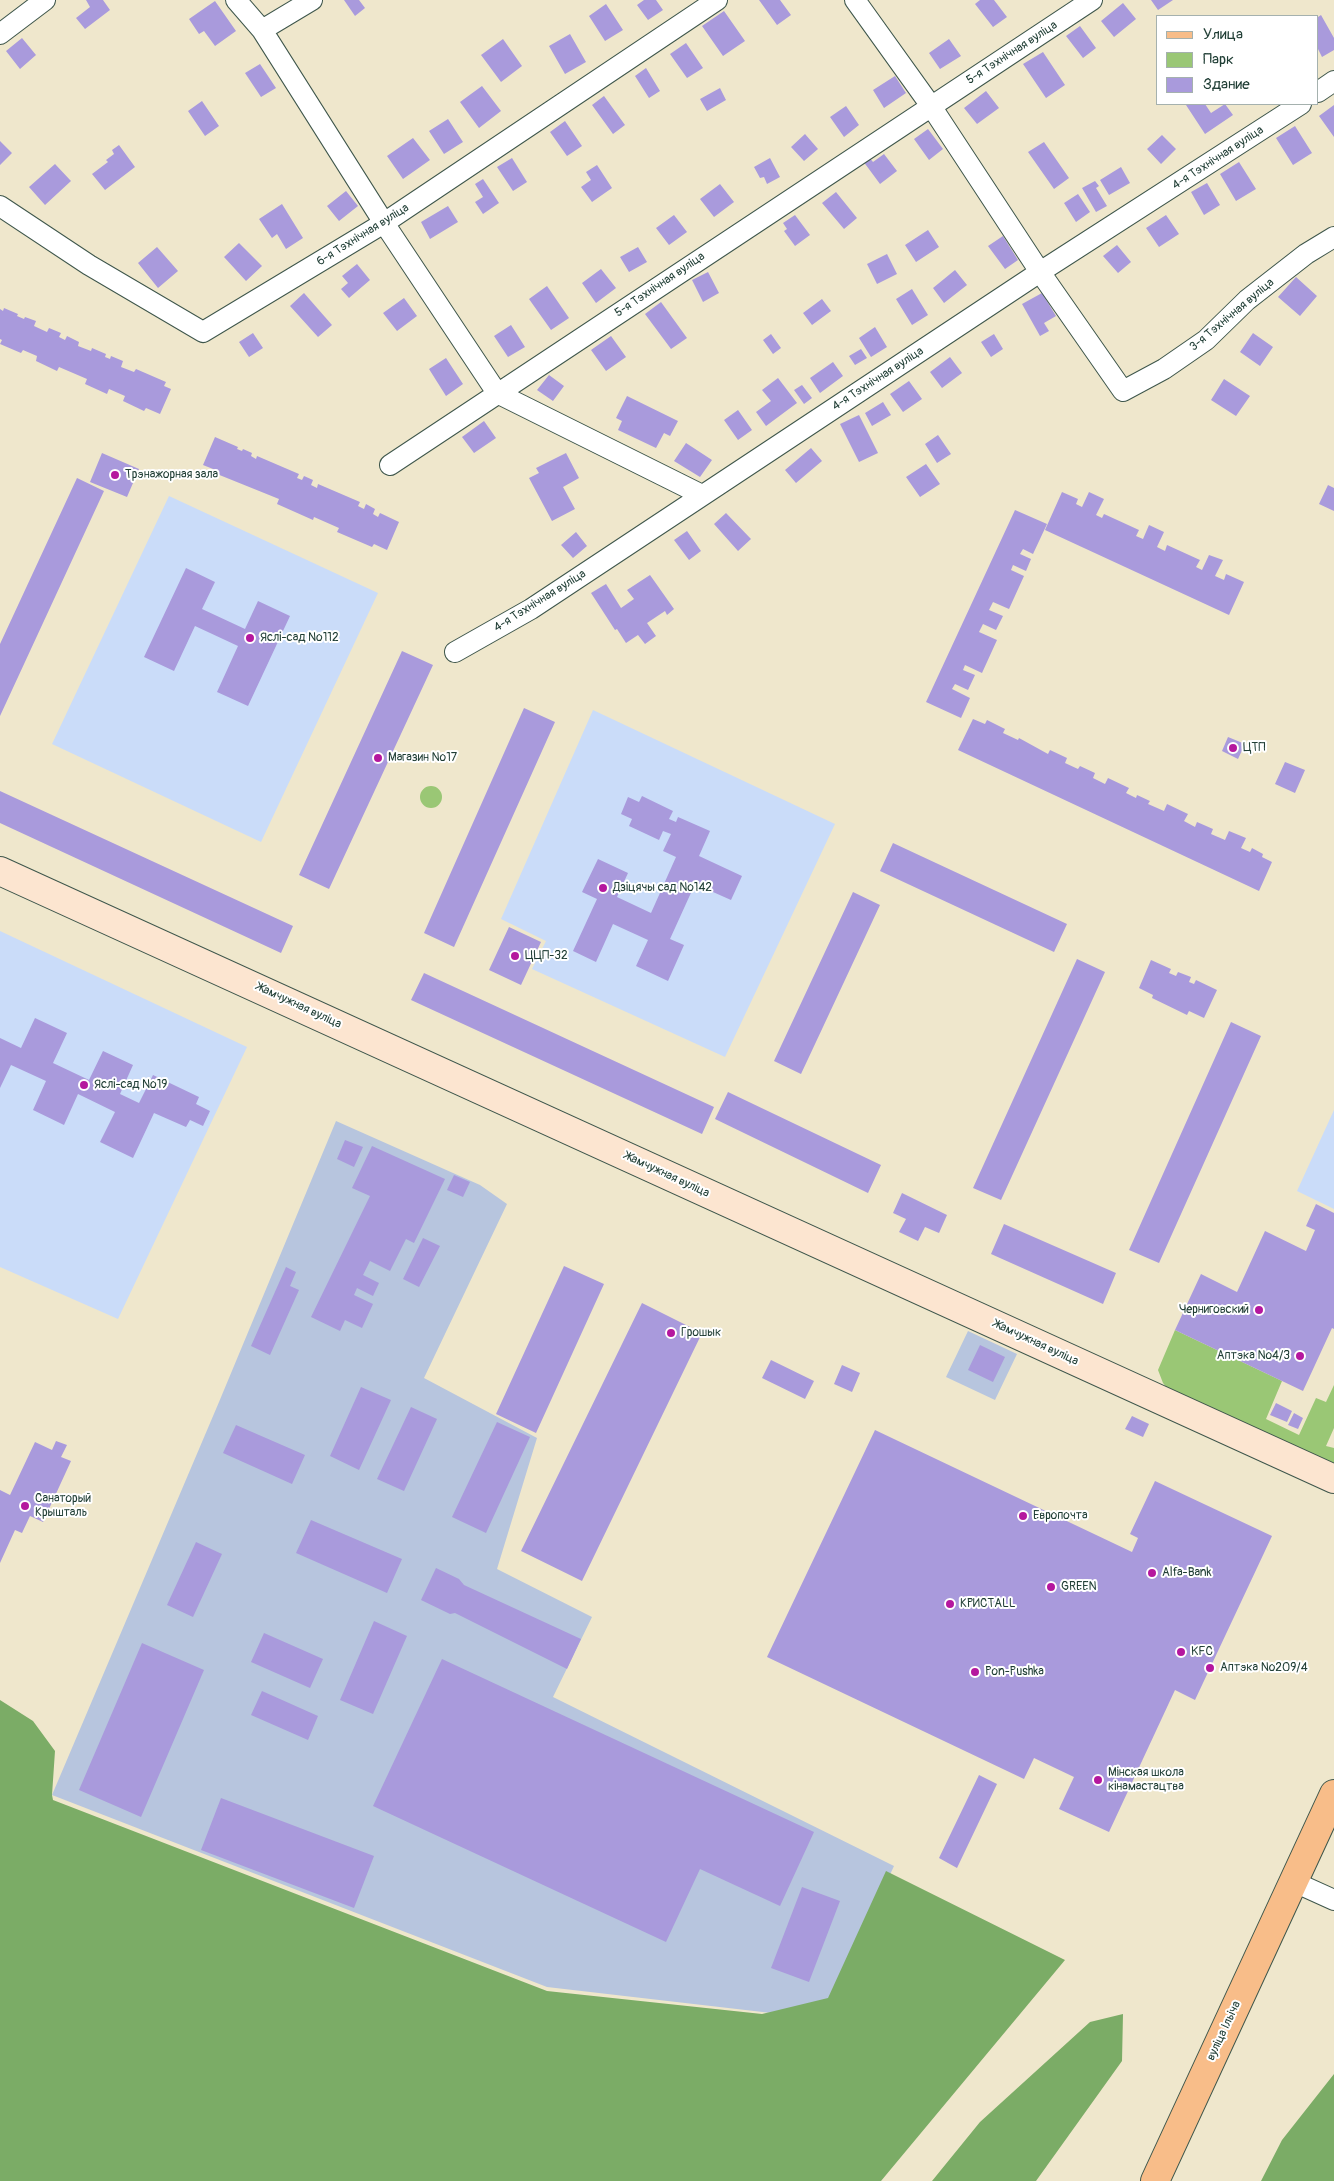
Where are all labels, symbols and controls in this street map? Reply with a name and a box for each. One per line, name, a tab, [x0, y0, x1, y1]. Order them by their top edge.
legend	[1156, 15, 1319, 105]
street label: 5-я Тэхнічная вуліца	[964, 18, 1060, 88]
text: Улица	[1203, 25, 1243, 44]
text: Парк	[1203, 50, 1234, 69]
text: Здание	[1203, 75, 1250, 94]
street label: 4-я Тэхнічная вуліца	[1170, 123, 1266, 193]
street label: 6-я Тэхнічная вуліца	[314, 201, 412, 269]
street label: 5-я Тэхнічная вуліца	[612, 250, 708, 320]
street label: 3-я Тэхнічная вуліца	[1187, 276, 1277, 354]
street label: 4-я Тэхнічная вуліца	[830, 344, 926, 414]
place label: Трэнажорная зала	[125, 468, 218, 482]
marker: Трэнажорная зала	[109, 469, 121, 481]
street label: 4-я Тэхнічная вуліца	[491, 567, 589, 635]
place label: Яслі-сад №112	[260, 631, 339, 645]
marker: Яслі-сад №112	[244, 632, 256, 644]
place label: ЦТП	[1243, 741, 1265, 755]
marker: ЦТП	[1227, 742, 1239, 754]
place label: Магазин №17	[388, 751, 457, 765]
marker: Магазин №17	[372, 752, 384, 764]
place label: Дзіцячы сад №142	[613, 881, 712, 895]
marker: Дзіцячы сад №142	[597, 882, 609, 894]
place label: ЦЦП-32	[525, 949, 568, 963]
marker: ЦЦП-32	[509, 950, 521, 962]
street label: Жамчужная вуліца	[254, 980, 344, 1032]
place label: Яслі-сад №19	[94, 1078, 168, 1092]
marker: Яслі-сад №19	[78, 1079, 90, 1091]
street label: Жамчужная вуліца	[622, 1149, 712, 1201]
place label: Черниговский	[1179, 1303, 1249, 1317]
marker: Черниговский	[1253, 1304, 1265, 1316]
street label: Жамчужная вуліца	[991, 1317, 1081, 1369]
place label: Грошык	[681, 1326, 721, 1340]
marker: Грошык	[665, 1327, 677, 1339]
place label: Аптэка №4/3	[1217, 1349, 1290, 1363]
marker: Аптэка №4/3	[1294, 1350, 1306, 1362]
place label: Санаторый Крышталь	[35, 1492, 91, 1520]
marker: Санаторый Крышталь	[19, 1500, 31, 1512]
place label: Европочта	[1033, 1509, 1087, 1523]
marker: Европочта	[1017, 1510, 1029, 1522]
place label: Alfa-Bank	[1162, 1566, 1212, 1580]
marker: Alfa-Bank	[1146, 1567, 1158, 1579]
place label: GREEN	[1061, 1580, 1097, 1594]
marker: GREEN	[1045, 1581, 1057, 1593]
place label: КРИСТАLL	[960, 1597, 1015, 1611]
marker: КРИСТАLL	[944, 1598, 956, 1610]
place label: KFC	[1191, 1645, 1213, 1659]
marker: KFC	[1175, 1646, 1187, 1658]
place label: Аптэка №209/4	[1220, 1661, 1308, 1675]
marker: Аптэка №209/4	[1204, 1662, 1216, 1674]
place label: Pon-Pushka	[985, 1665, 1044, 1679]
marker: Pon-Pushka	[969, 1666, 981, 1678]
place label: Мінская школа кінамастацтва	[1108, 1766, 1184, 1794]
marker: Мінская школа кінамастацтва	[1092, 1774, 1104, 1786]
street label: вуліца Ільіча	[1204, 1999, 1244, 2063]

